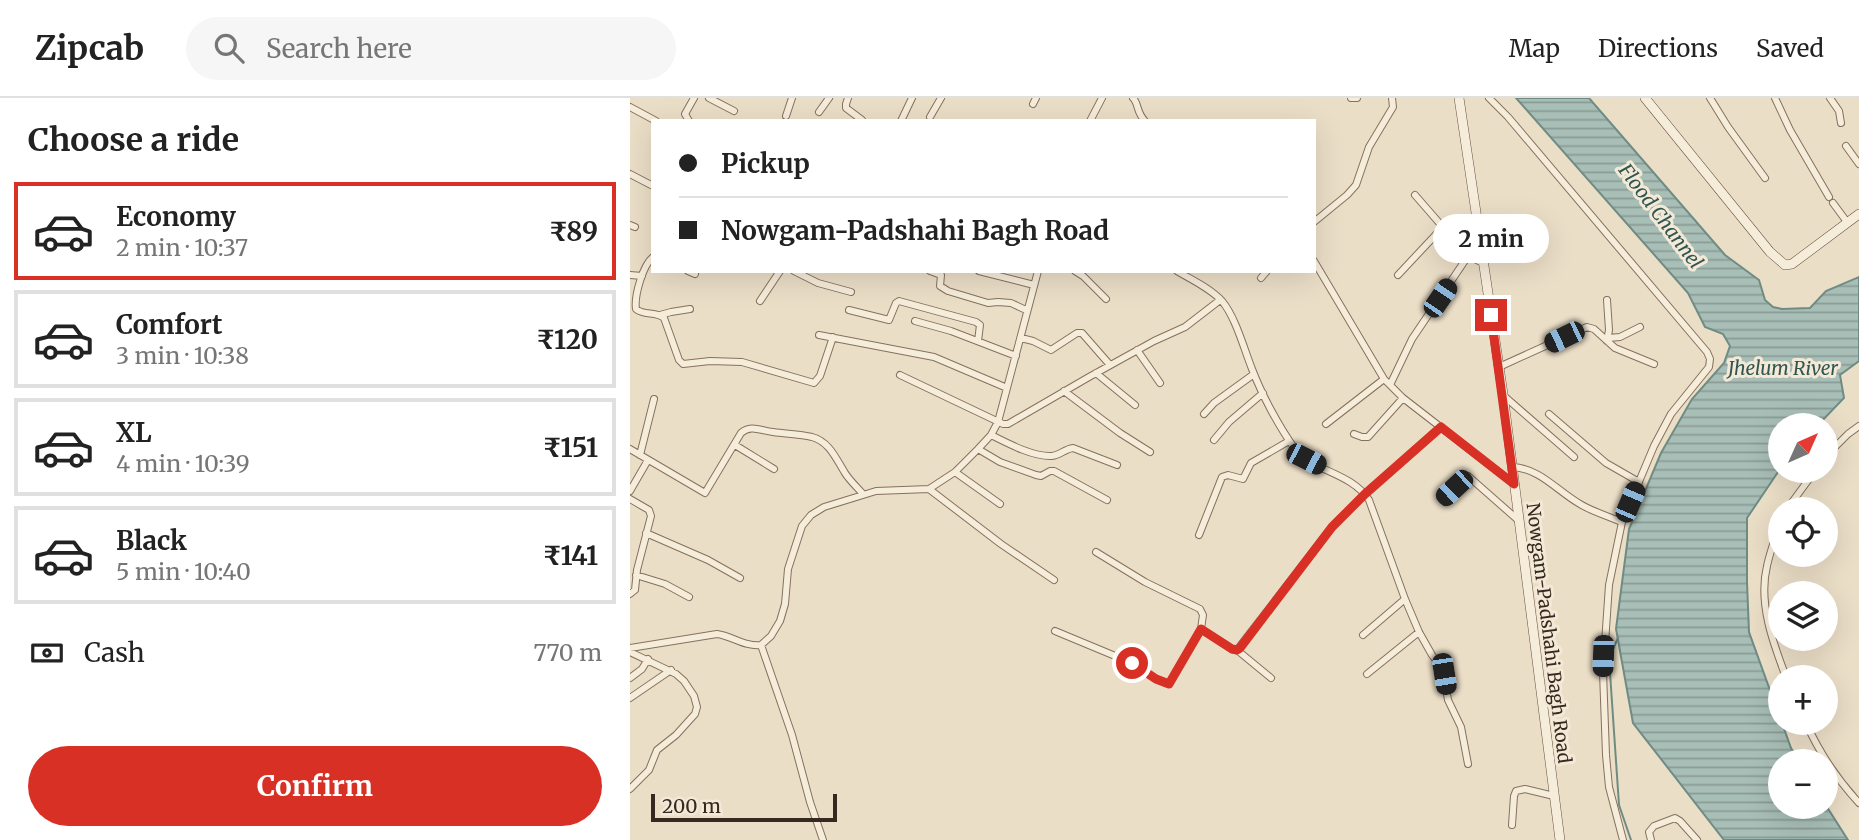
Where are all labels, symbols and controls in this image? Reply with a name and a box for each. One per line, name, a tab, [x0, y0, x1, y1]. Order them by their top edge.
search box	[186, 17, 676, 80]
text: Zipcab	[35, 28, 144, 69]
icon: search	[210, 29, 248, 67]
text: Search here	[266, 32, 412, 65]
text: Map	[1509, 33, 1560, 64]
text: Directions	[1598, 33, 1718, 64]
text: Saved	[1756, 33, 1824, 64]
text: Choose a ride	[28, 120, 239, 160]
text: Pickup	[721, 147, 810, 180]
water label: Flood Channel	[1613, 158, 1708, 273]
icon: car	[32, 200, 95, 263]
text: Economy	[116, 200, 236, 233]
text: Nowgam-Padshahi Bagh Road	[721, 214, 1109, 247]
callout: 2 min	[1433, 214, 1549, 262]
text: ₹89	[549, 215, 598, 248]
text: 2 min	[1458, 224, 1524, 253]
text: 2 min · 10:37	[116, 233, 248, 262]
car	[1420, 275, 1461, 321]
route end	[1475, 299, 1507, 331]
icon: car	[32, 308, 95, 371]
text: Comfort	[116, 308, 222, 341]
car	[1541, 318, 1588, 356]
text: ₹120	[536, 323, 598, 356]
text: 3 min · 10:38	[116, 341, 249, 370]
water label: Jhelum River	[1726, 356, 1838, 380]
north arrow	[1768, 413, 1838, 483]
map controls	[1768, 413, 1838, 819]
icon: car	[32, 416, 95, 479]
text: XL	[116, 416, 152, 449]
text: ₹151	[543, 431, 598, 464]
car	[1283, 440, 1330, 478]
text: 4 min · 10:39	[116, 449, 250, 478]
car	[1432, 466, 1477, 510]
car	[1613, 479, 1648, 525]
button: locate	[1768, 497, 1838, 567]
street label: Nowgam-Padshahi Bagh Road	[1522, 501, 1576, 765]
icon: car	[32, 524, 95, 587]
text: Black	[116, 524, 187, 557]
text: ₹141	[543, 539, 598, 572]
text: 5 min · 10:40	[116, 557, 251, 586]
button: layers	[1768, 581, 1838, 651]
icon: cash	[28, 634, 66, 672]
car	[1592, 635, 1615, 677]
text: Cash	[84, 636, 145, 669]
text: 770 m	[533, 638, 602, 667]
route start	[1116, 647, 1148, 679]
car	[1431, 652, 1458, 696]
button: +	[1768, 665, 1838, 735]
button: Confirm	[28, 746, 602, 826]
button: −	[1768, 749, 1838, 819]
scale bar	[651, 791, 836, 823]
text: 200 m	[662, 794, 721, 818]

